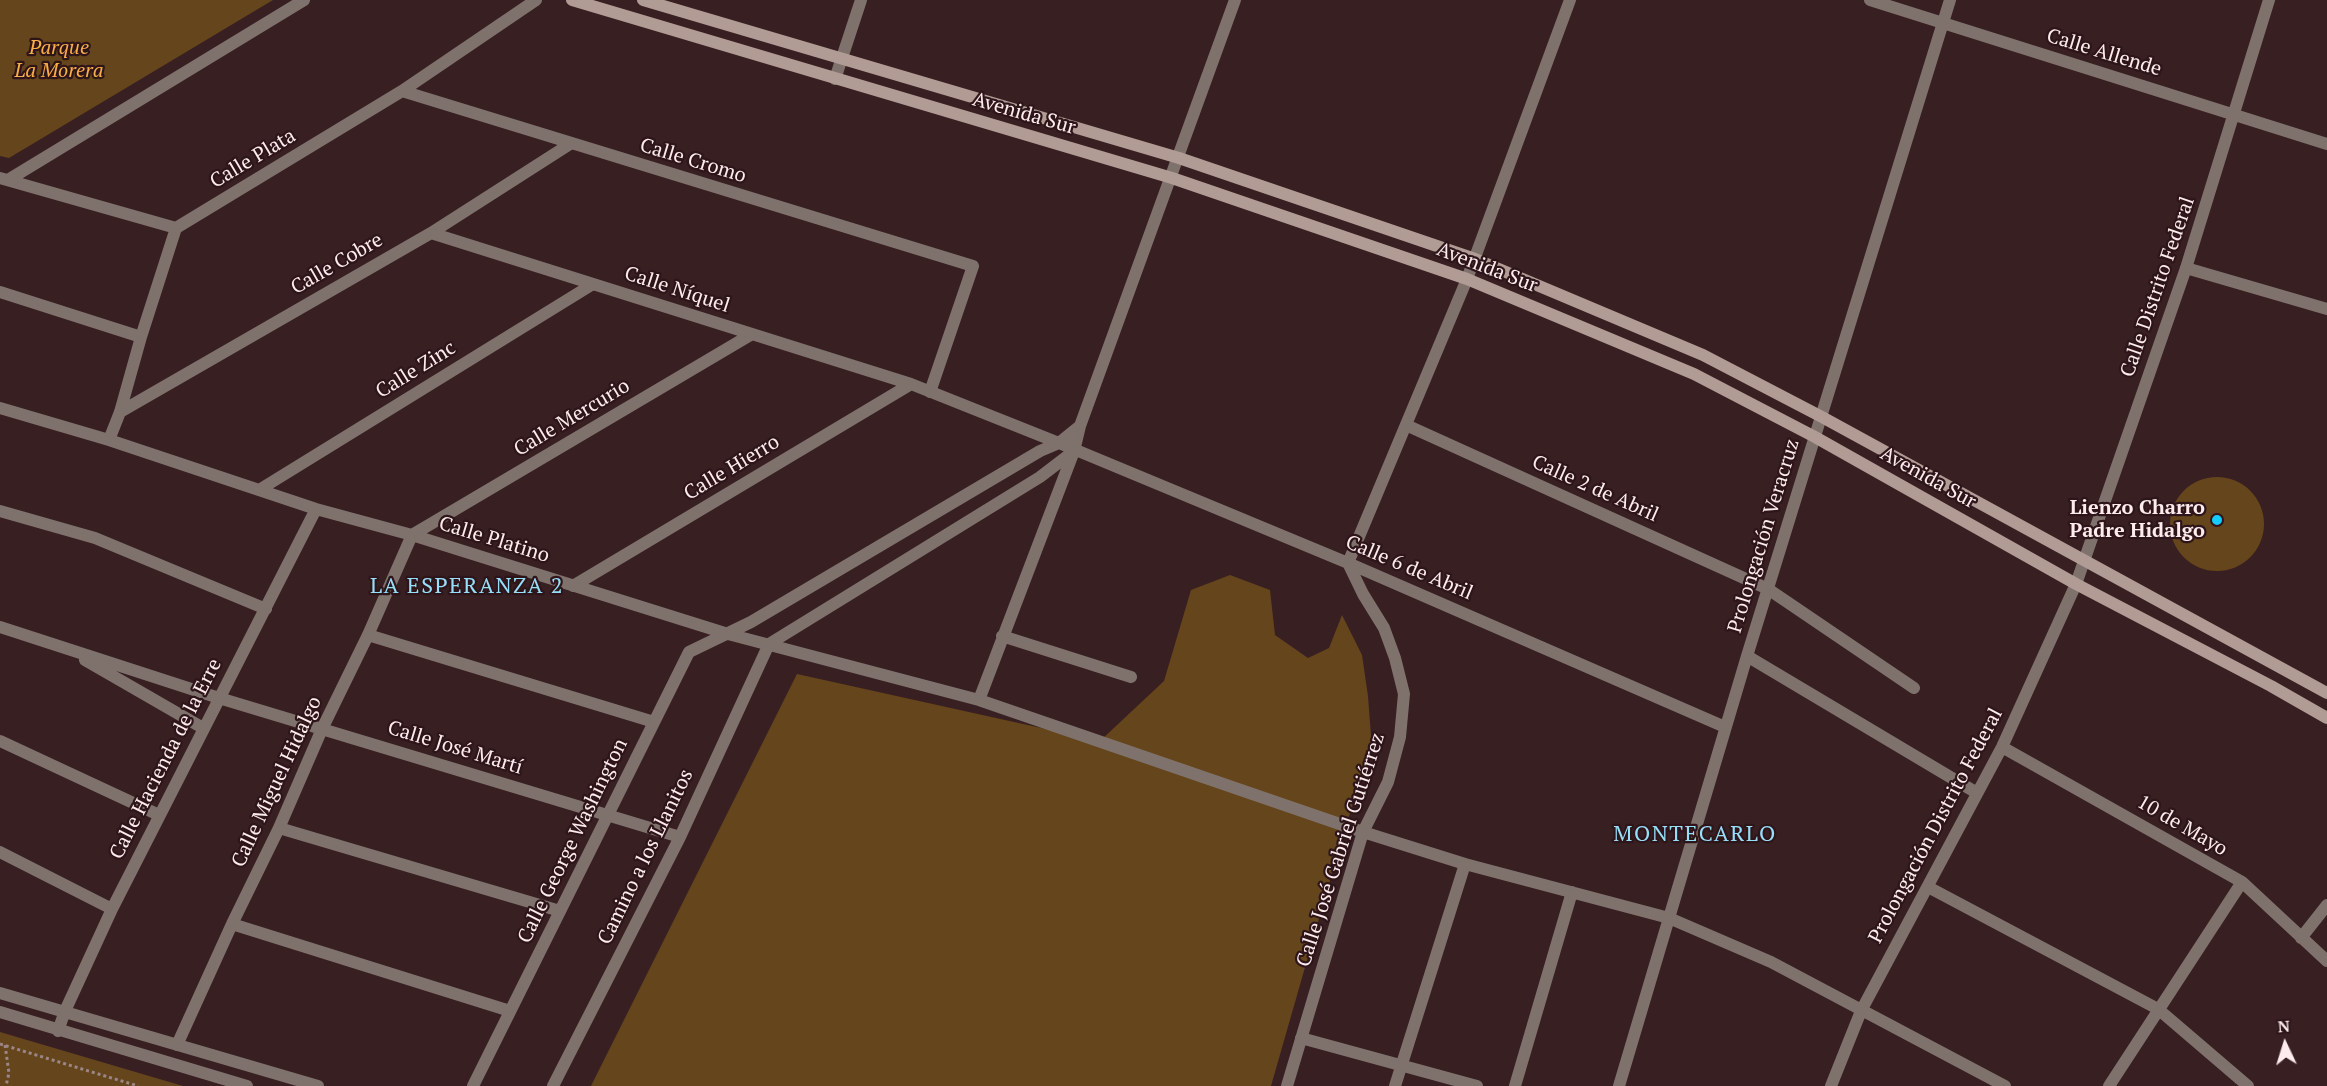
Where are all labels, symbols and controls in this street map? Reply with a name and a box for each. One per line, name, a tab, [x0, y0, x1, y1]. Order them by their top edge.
street label: Calle Allende	[2044, 24, 2164, 82]
park label: Parque La Morera	[15, 36, 103, 83]
street label: Avenida Sur	[970, 88, 1078, 140]
street label: Calle Plata	[206, 124, 300, 194]
street label: Calle Cromo	[637, 133, 749, 189]
street label: Calle Distrito Federal	[2116, 194, 2200, 380]
street label: Calle Cobre	[287, 228, 387, 300]
street label: Avenida Sur	[1433, 238, 1541, 298]
street label: Calle Níquel	[621, 262, 733, 318]
street label: Calle Zinc	[372, 336, 460, 404]
street label: Calle Mercurio	[510, 374, 634, 462]
street label: Calle Hierro	[680, 430, 784, 506]
street label: Prolongación Veracruz	[1723, 436, 1805, 636]
street label: Avenida Sur	[1876, 442, 1980, 514]
street label: Calle 2 de Abril	[1528, 450, 1662, 528]
place label: Lienzo Charro Padre Hidalgo	[2070, 496, 2205, 543]
street label: Calle Platino	[436, 512, 552, 568]
marker: Lienzo Charro Padre Hidalgo	[2210, 513, 2224, 527]
street label: Calle 6 de Abril	[1342, 530, 1476, 606]
district label: LA ESPERANZA 2	[370, 574, 564, 600]
street label: Calle Hacienda de la Erre	[105, 655, 227, 863]
street label: Calle Miguel Hidalgo	[227, 693, 327, 871]
street label: Prolongación Distrito Federal	[1864, 704, 2008, 948]
street label: Calle José Martí	[385, 716, 525, 780]
street label: Calle José Gabriel Gutiérrez	[1292, 730, 1390, 970]
street label: Calle George Washington	[513, 735, 633, 947]
street label: Camino a los Llanitos	[593, 766, 699, 948]
street label: 10 de Mayo	[2133, 790, 2231, 862]
district label: MONTECARLO	[1613, 822, 1777, 848]
north arrow	[2255, 1014, 2315, 1074]
text: N	[2277, 1015, 2291, 1037]

